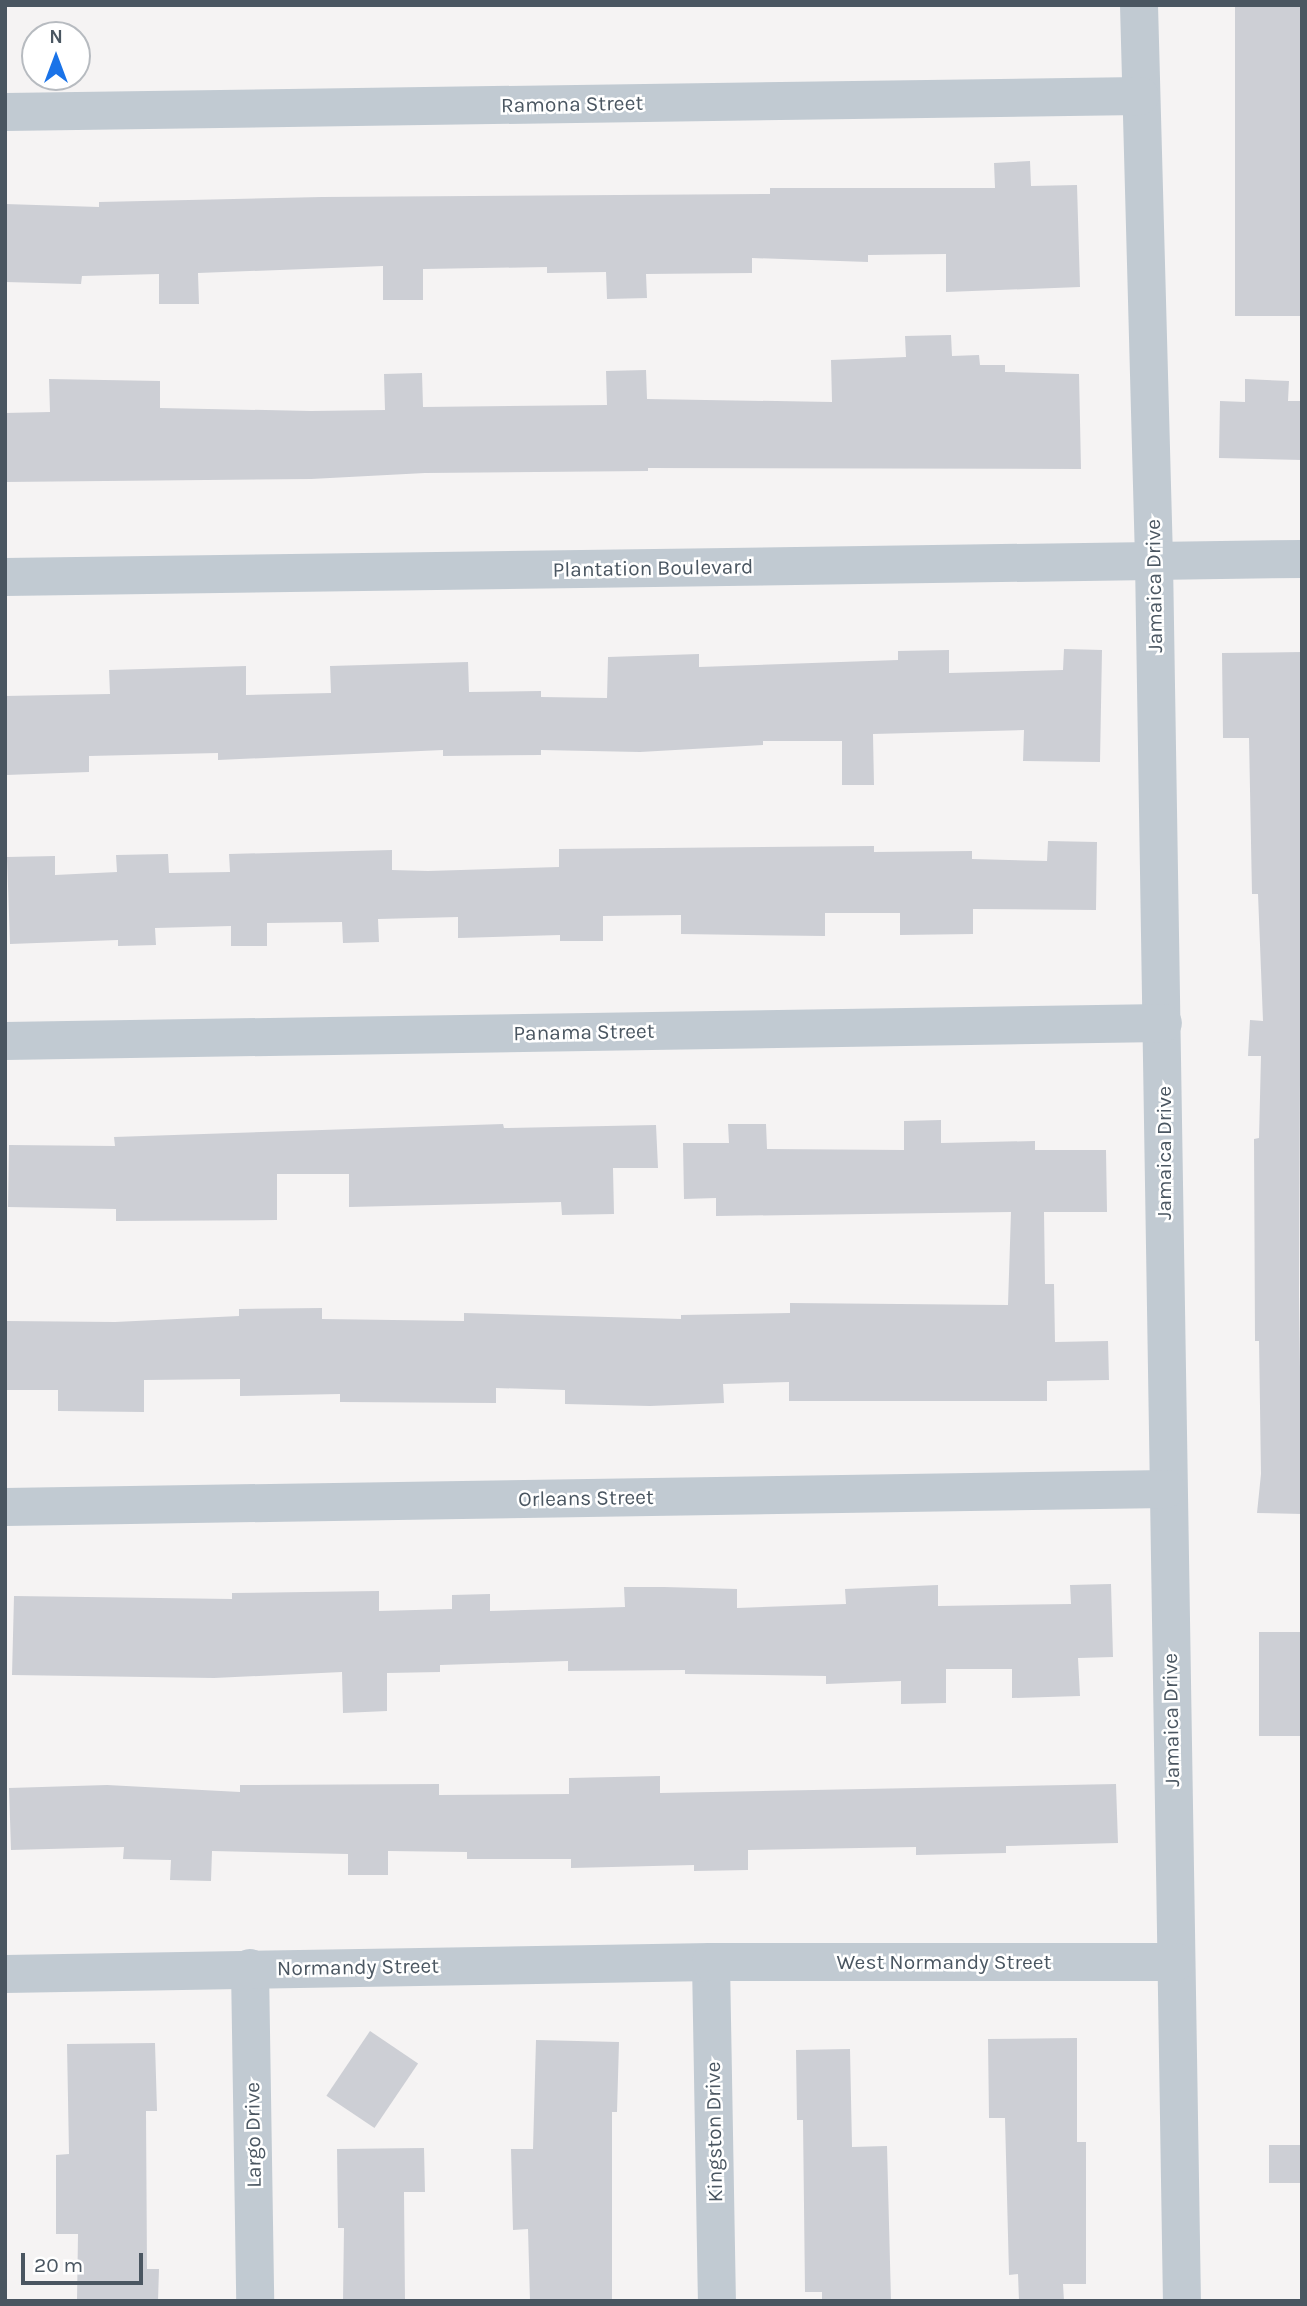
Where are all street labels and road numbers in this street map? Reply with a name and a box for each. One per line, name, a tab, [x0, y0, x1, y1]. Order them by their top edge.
street label: Ramona Street	[501, 90, 643, 118]
street label: Jamaica Drive	[1140, 519, 1168, 653]
street label: Plantation Boulevard	[553, 554, 753, 582]
street label: Panama Street	[513, 1018, 655, 1046]
street label: Jamaica Drive	[1151, 1086, 1177, 1220]
street label: Orleans Street	[518, 1484, 654, 1512]
street label: Jamaica Drive	[1157, 1653, 1185, 1787]
street label: West Normandy Street	[837, 1949, 1051, 1975]
street label: Normandy Street	[277, 1953, 439, 1981]
street label: Kingston Drive	[700, 2061, 728, 2203]
street label: Largo Drive	[239, 2082, 267, 2188]

